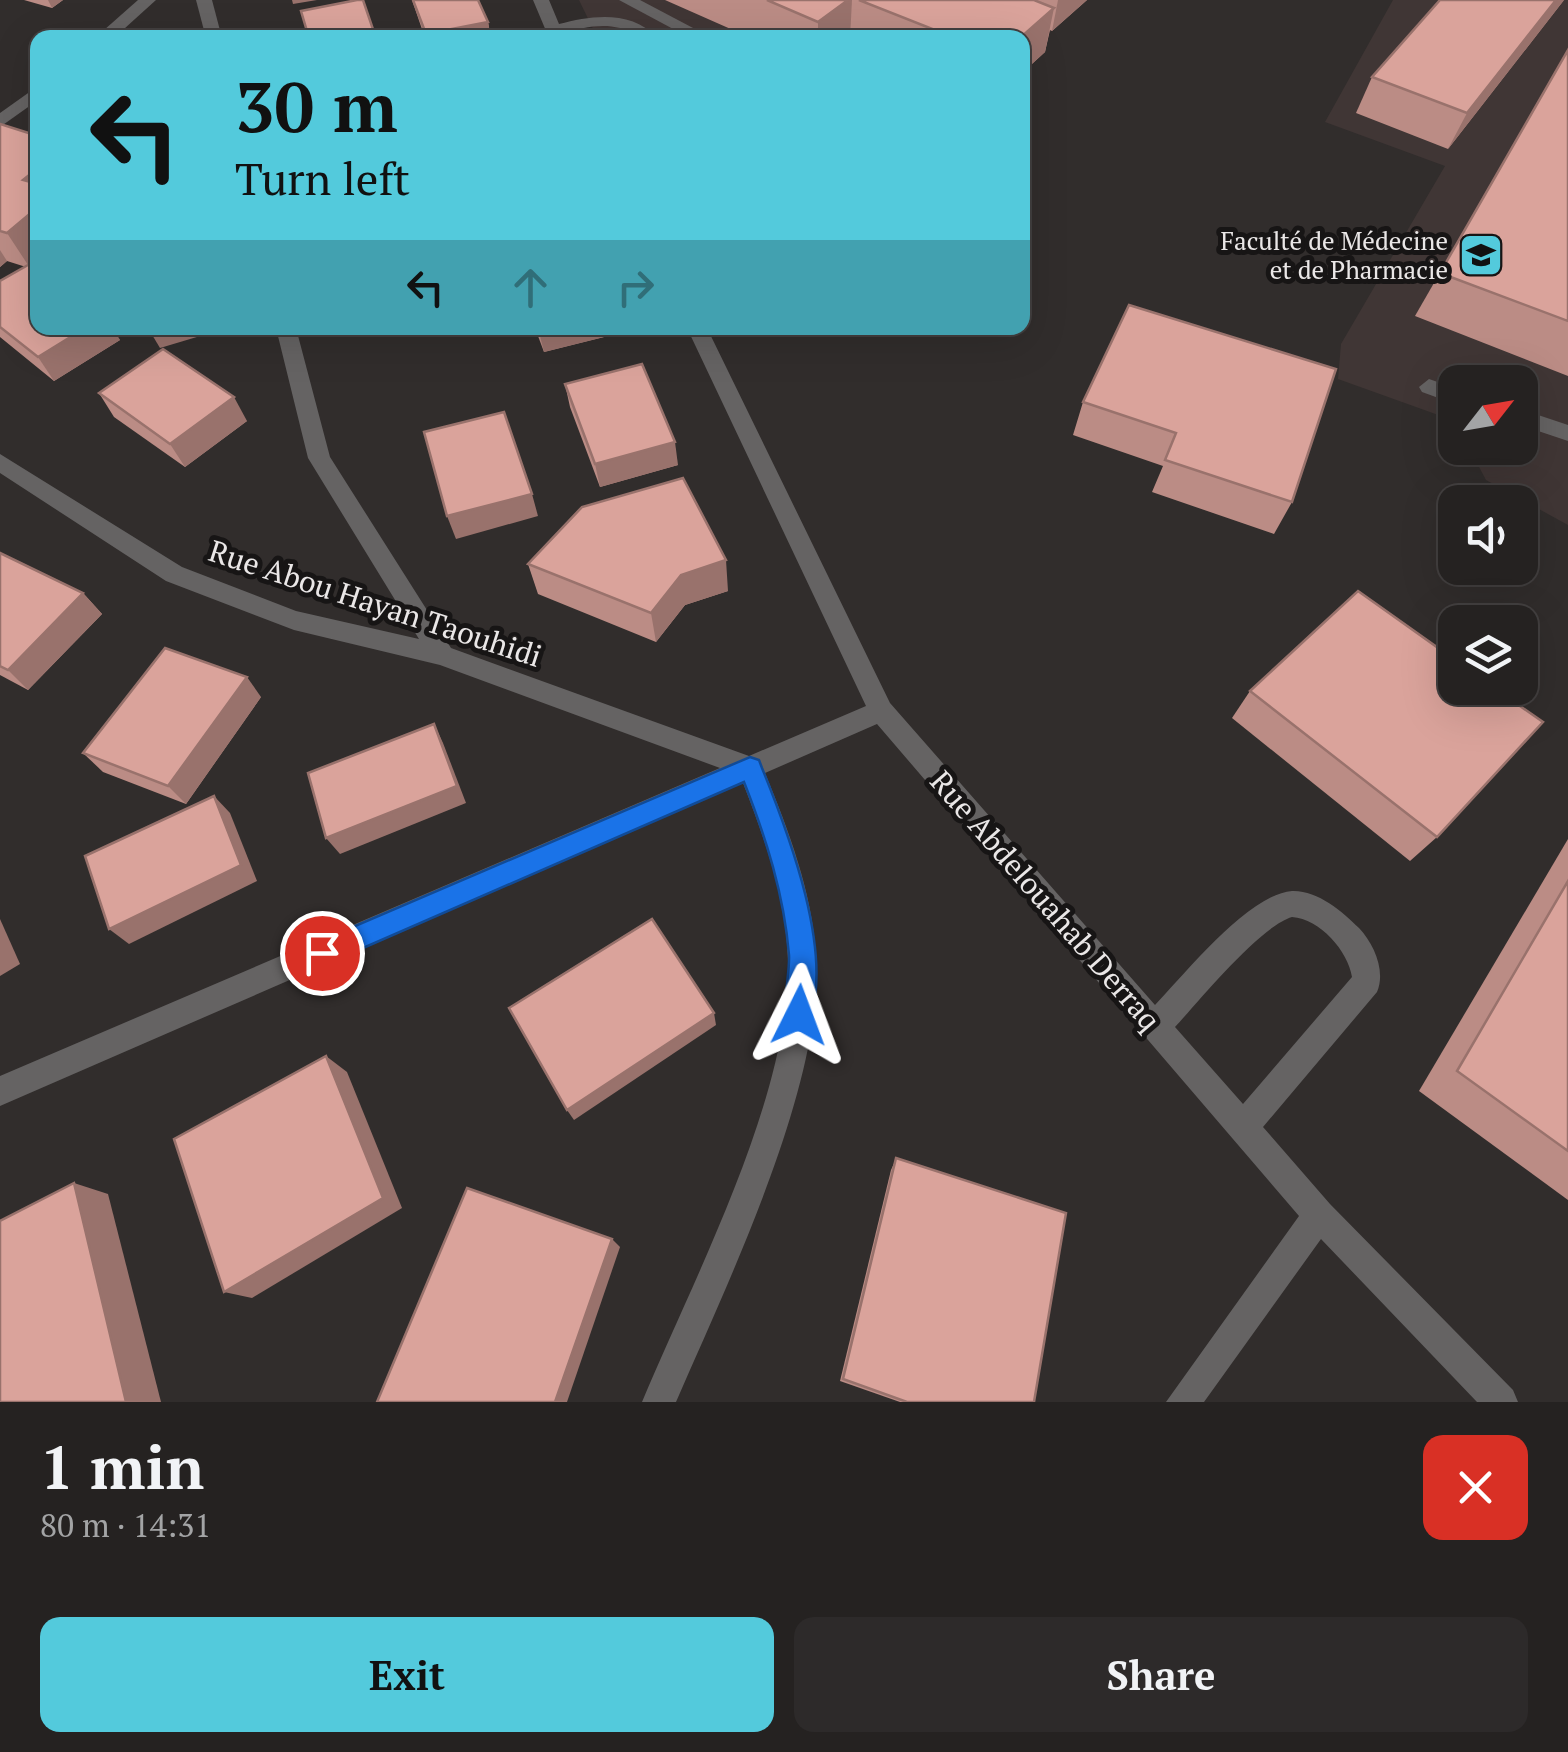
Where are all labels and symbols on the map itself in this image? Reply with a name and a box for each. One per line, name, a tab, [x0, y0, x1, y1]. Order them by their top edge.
place label: Faculté de Médecine et de Pharmacie	[1220, 224, 1448, 286]
school or university icon: Faculté de Médecine et de Pharmacie	[1458, 232, 1504, 278]
north arrow	[1438, 365, 1538, 465]
street label: Rue Abou Hayan Taouhidi	[204, 530, 547, 676]
street label: Rue Abdelouahab Derraq	[922, 762, 1170, 1039]
pin	[280, 911, 365, 996]
position arrow	[747, 963, 851, 1067]

